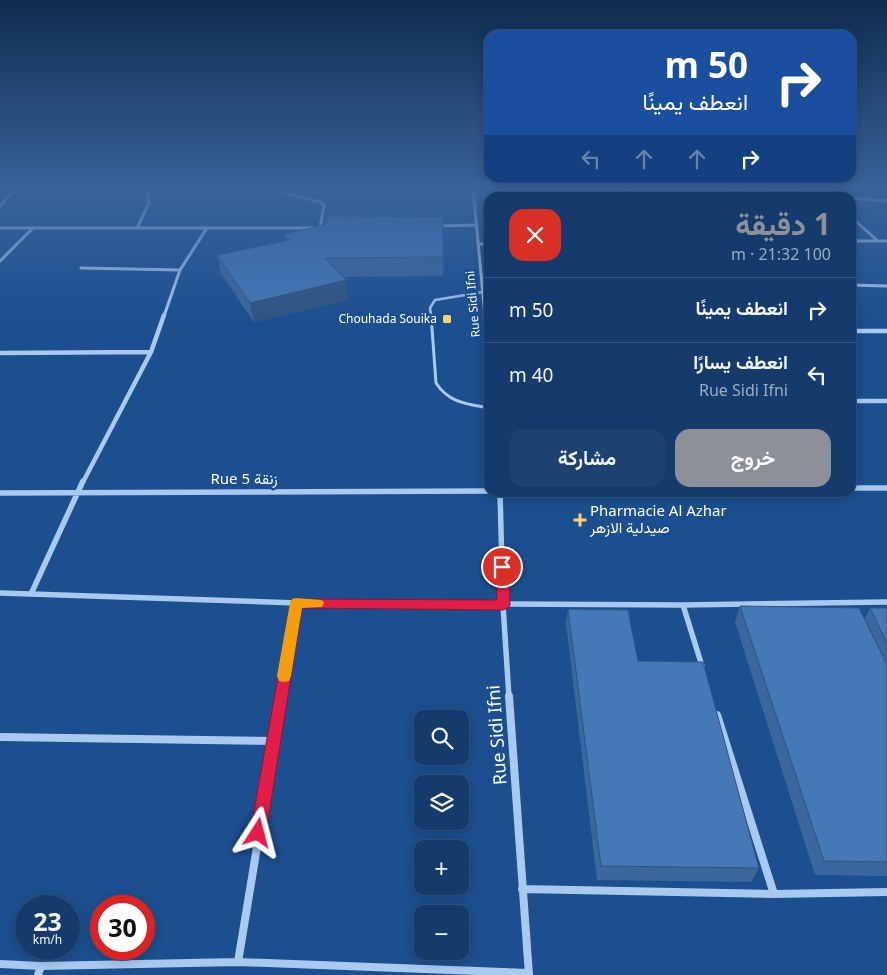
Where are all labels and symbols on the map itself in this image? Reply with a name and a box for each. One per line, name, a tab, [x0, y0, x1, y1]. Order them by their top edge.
street label: Rue Sidi Ifni	[461, 270, 484, 338]
place label: Chouhada Souika	[338, 310, 437, 327]
marker: Chouhada Souika	[441, 313, 453, 325]
street label: Rue 5 زنقة	[210, 468, 278, 488]
place label: Pharmacie Al Azhar صيدلية الازهر	[589, 500, 727, 537]
marker: Pharmacie Al Azhar صيدلية الازهر	[574, 514, 586, 526]
pin	[481, 546, 523, 588]
street label: Rue Sidi Ifni	[481, 684, 511, 786]
position arrow	[231, 806, 283, 858]
speed limit sign: 30	[90, 895, 155, 960]

